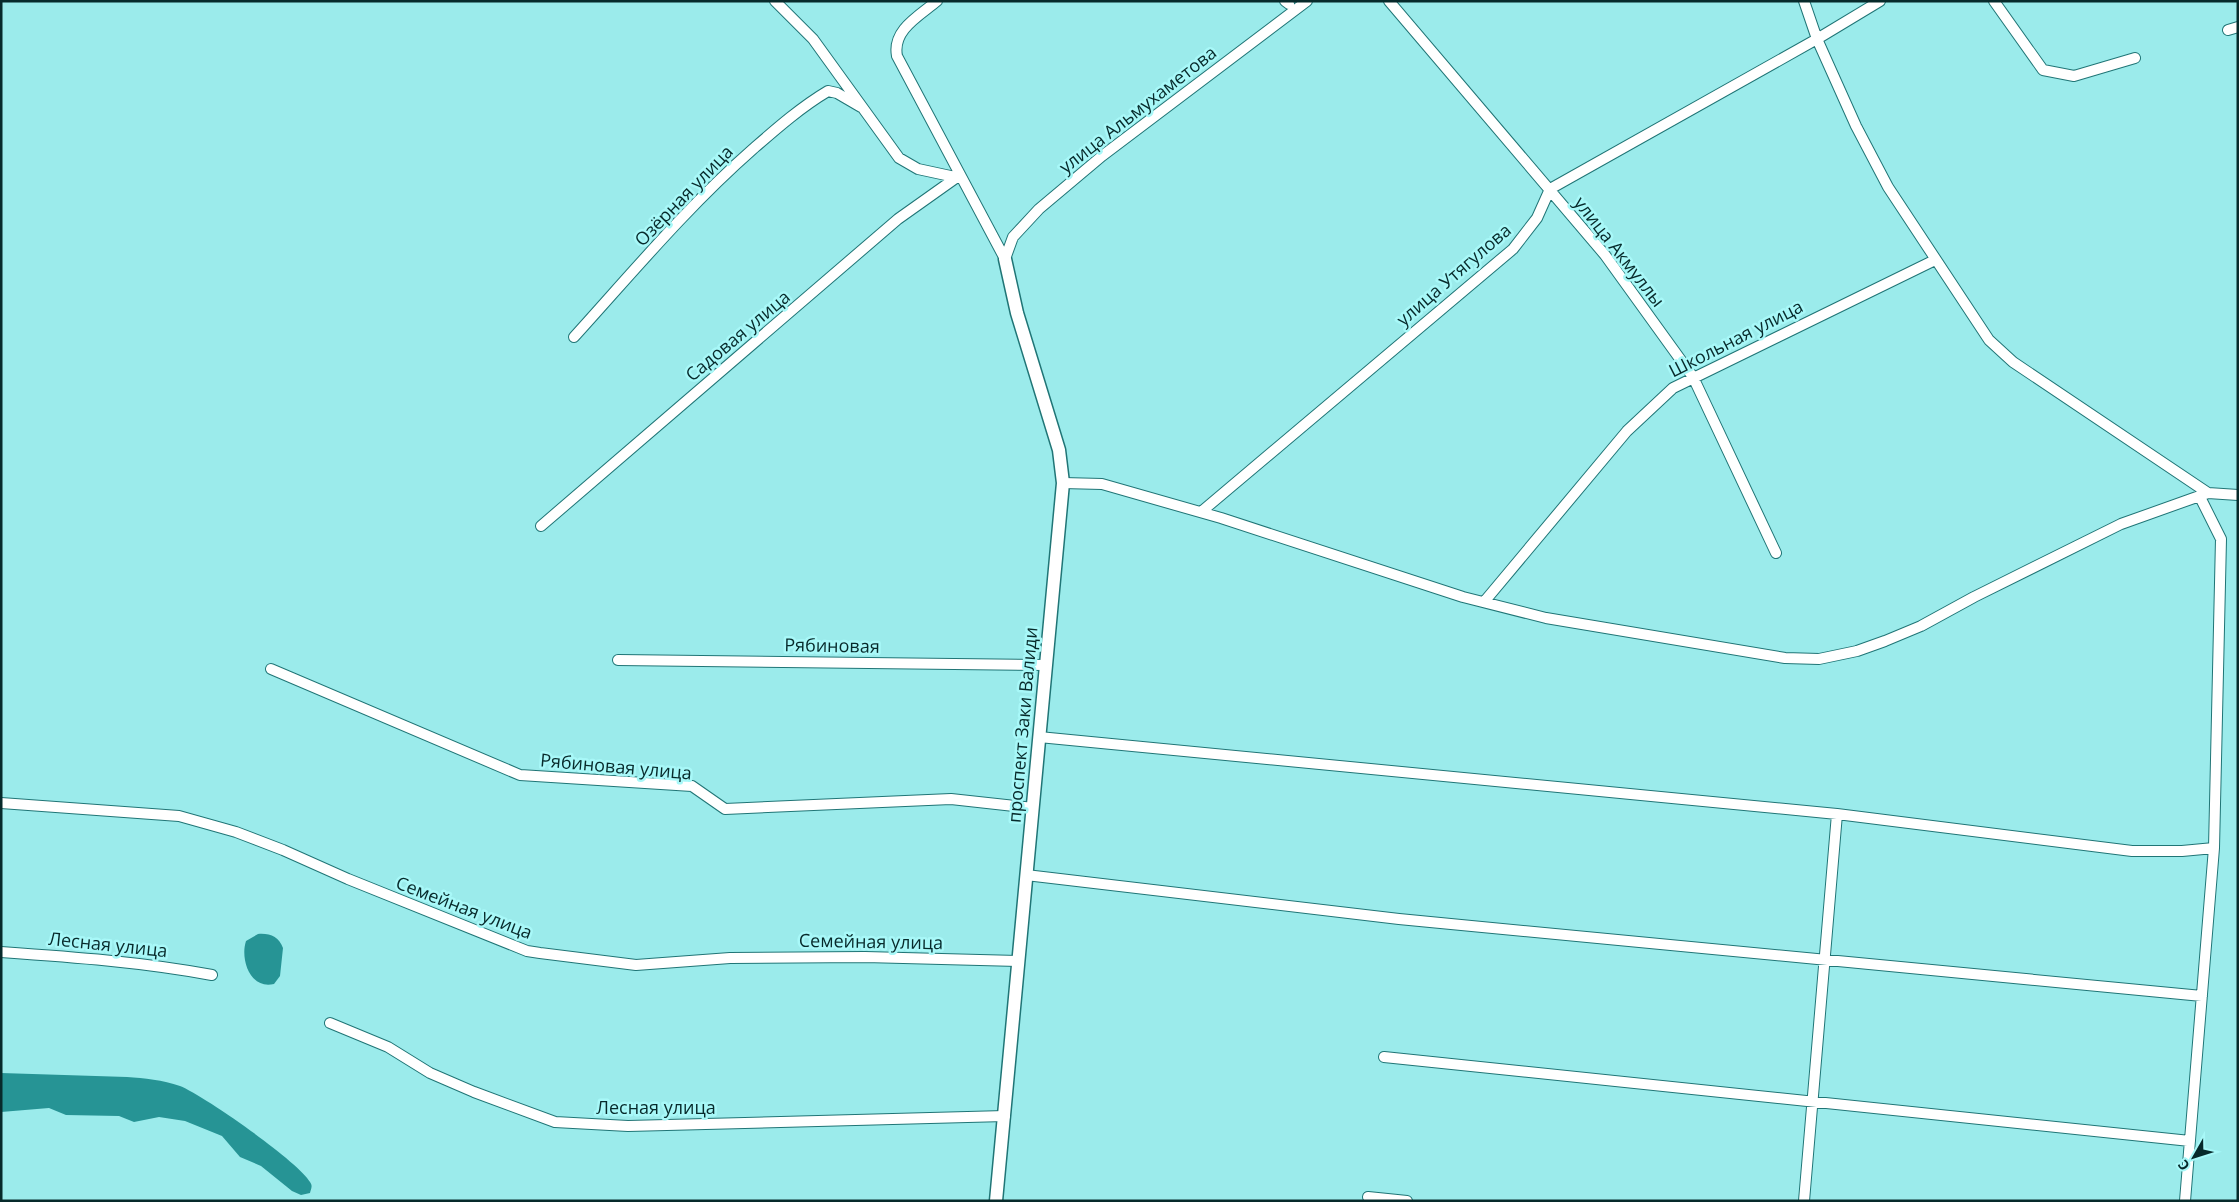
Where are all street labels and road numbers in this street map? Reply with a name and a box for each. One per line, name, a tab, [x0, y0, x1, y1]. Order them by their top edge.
street label: улица Альмухаметова	[1054, 40, 1221, 178]
street label: Озёрная улица	[629, 140, 738, 251]
street label: улица Акмуллы	[1569, 191, 1671, 312]
street label: улица Утягулова	[1391, 218, 1516, 331]
street label: Садовая улица	[680, 284, 795, 386]
street label: Школьная улица	[1664, 294, 1807, 382]
street label: проспект Заки Валиди	[1001, 626, 1043, 824]
street label: Рябиновая	[784, 632, 880, 658]
street label: Рябиновая улица	[539, 747, 693, 785]
street label: Семейная улица	[393, 870, 536, 944]
street label: Лесная улица	[47, 926, 169, 962]
street label: Семейная улица	[799, 928, 943, 954]
street label: Лесная улица	[596, 1095, 716, 1119]

